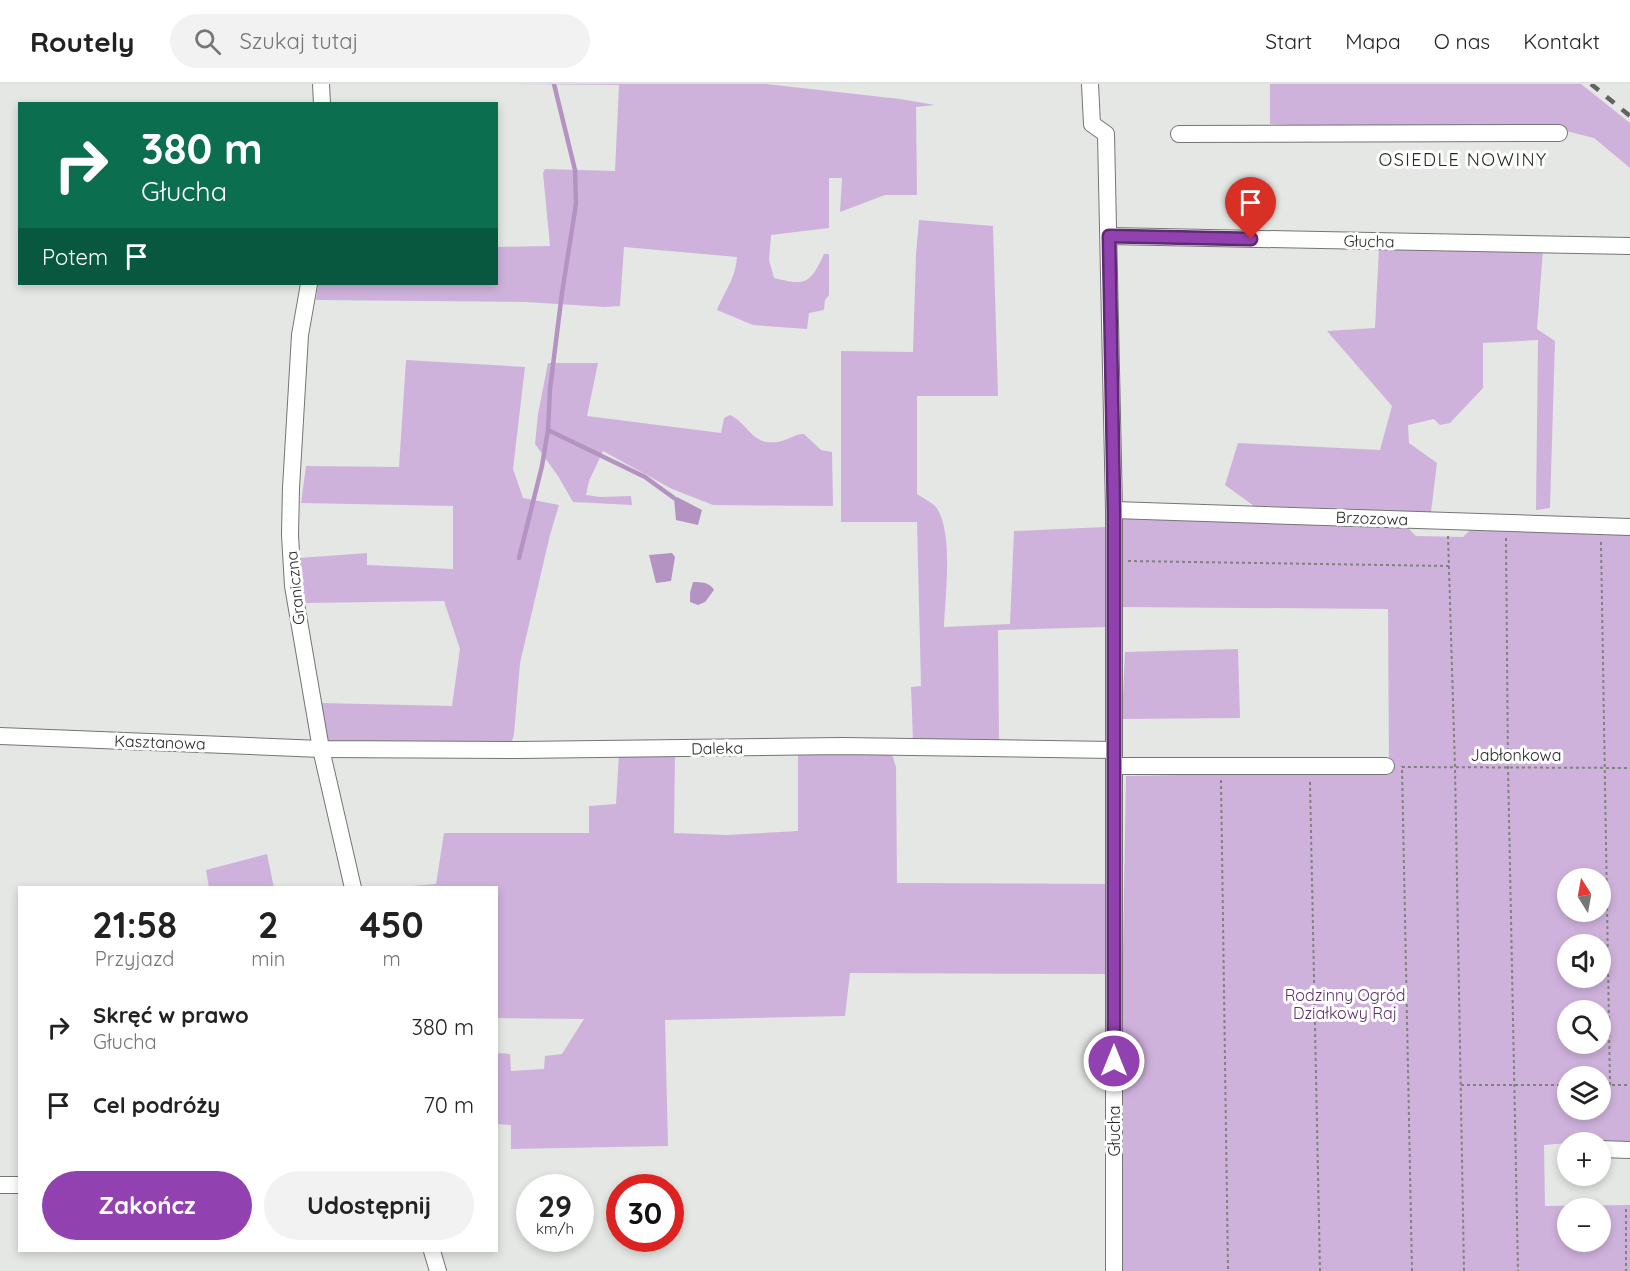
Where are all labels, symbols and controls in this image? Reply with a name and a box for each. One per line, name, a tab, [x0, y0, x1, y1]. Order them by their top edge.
search box	[170, 14, 590, 68]
text: Routely	[30, 24, 134, 59]
icon: search	[191, 25, 224, 58]
text: Szukaj tutaj	[239, 27, 359, 55]
text: Start	[1265, 28, 1312, 54]
text: Mapa	[1345, 28, 1401, 54]
text: O nas	[1434, 28, 1490, 54]
text: Kontakt	[1523, 28, 1600, 54]
text: 380 m	[141, 122, 263, 175]
icon: right	[42, 126, 120, 204]
district label: OSIEDLE NOWINY	[1378, 148, 1548, 171]
text: Głucha	[141, 174, 227, 208]
pin	[1225, 177, 1276, 239]
icon: arrive	[1234, 186, 1267, 219]
street label: Głucha	[1343, 231, 1395, 251]
icon: arrive	[120, 240, 153, 273]
text: Potem	[42, 243, 108, 271]
street label: Brzozowa	[1335, 507, 1409, 529]
street label: Graniczna	[281, 550, 309, 626]
street label: Kasztanowa	[114, 730, 206, 754]
street label: Daleka	[691, 738, 743, 758]
street label: Jabłonkowa	[1471, 745, 1561, 765]
north arrow	[1557, 868, 1611, 922]
map controls	[1557, 868, 1611, 1252]
text: 21:58	[92, 902, 177, 947]
text: 2	[258, 902, 279, 947]
text: 450	[360, 902, 424, 947]
button: sound	[1557, 934, 1611, 988]
text: Przyjazd	[95, 946, 174, 971]
text: min	[251, 946, 285, 971]
text: m	[383, 946, 401, 971]
park label: Rodzinny Ogród Działkowy Raj	[1285, 985, 1405, 1023]
button: search	[1557, 1000, 1611, 1054]
text: Skręć w prawo	[93, 1001, 249, 1029]
icon: right	[42, 1011, 75, 1044]
text: 380 m	[411, 1013, 474, 1041]
text: Głucha	[93, 1029, 157, 1054]
position arrow	[1082, 1029, 1146, 1093]
button: layers	[1557, 1066, 1611, 1120]
icon: arrive	[42, 1089, 75, 1122]
text: Cel podróży	[93, 1091, 220, 1119]
text: 70 m	[424, 1091, 474, 1119]
street label: Głucha	[1104, 1106, 1124, 1157]
button: +	[1557, 1132, 1611, 1186]
button: Zakończ	[42, 1171, 252, 1240]
button: Udostępnij	[264, 1171, 474, 1240]
speed limit sign: 30	[606, 1174, 684, 1252]
text: 29	[538, 1187, 572, 1225]
button: −	[1557, 1198, 1611, 1252]
text: km/h	[536, 1219, 574, 1238]

